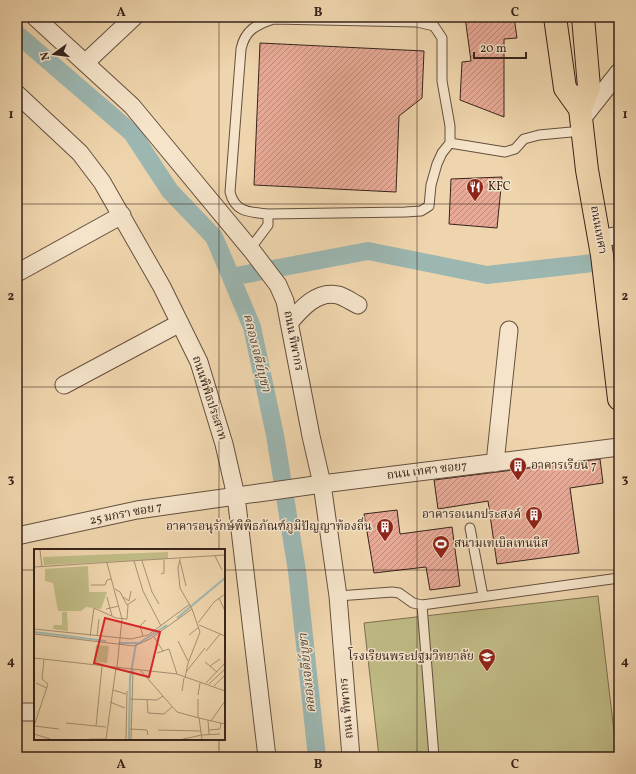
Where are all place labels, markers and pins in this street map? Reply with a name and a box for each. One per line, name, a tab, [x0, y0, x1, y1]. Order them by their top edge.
restaurant icon: KFC	[465, 177, 485, 202]
place label: KFC	[488, 179, 511, 195]
building icon: อาคารเรียน 7	[508, 456, 528, 481]
place label: อาคารเรียน 7	[531, 458, 597, 474]
building icon: อาคารอเนกประสงค์	[524, 505, 544, 530]
place label: อาคารอเนกประสงค์	[422, 507, 521, 523]
place label: อาคารอนุรักษ์พิพิธภัณฑ์ภูมิปัญญาท้องถิ่น	[166, 517, 372, 535]
building icon: อาคารอนุรักษ์พิพิธภัณฑ์ภูมิปัญญาท้องถิ่น	[375, 517, 395, 542]
sports icon: สนามเทเบิลเทนนิส	[431, 534, 451, 559]
place label: สนามเทเบิลเทนนิส	[454, 536, 548, 552]
place label: โรงเรียนพระปฐมวิทยาลัย	[347, 647, 474, 665]
school or university icon: โรงเรียนพระปฐมวิทยาลัย	[477, 647, 497, 672]

